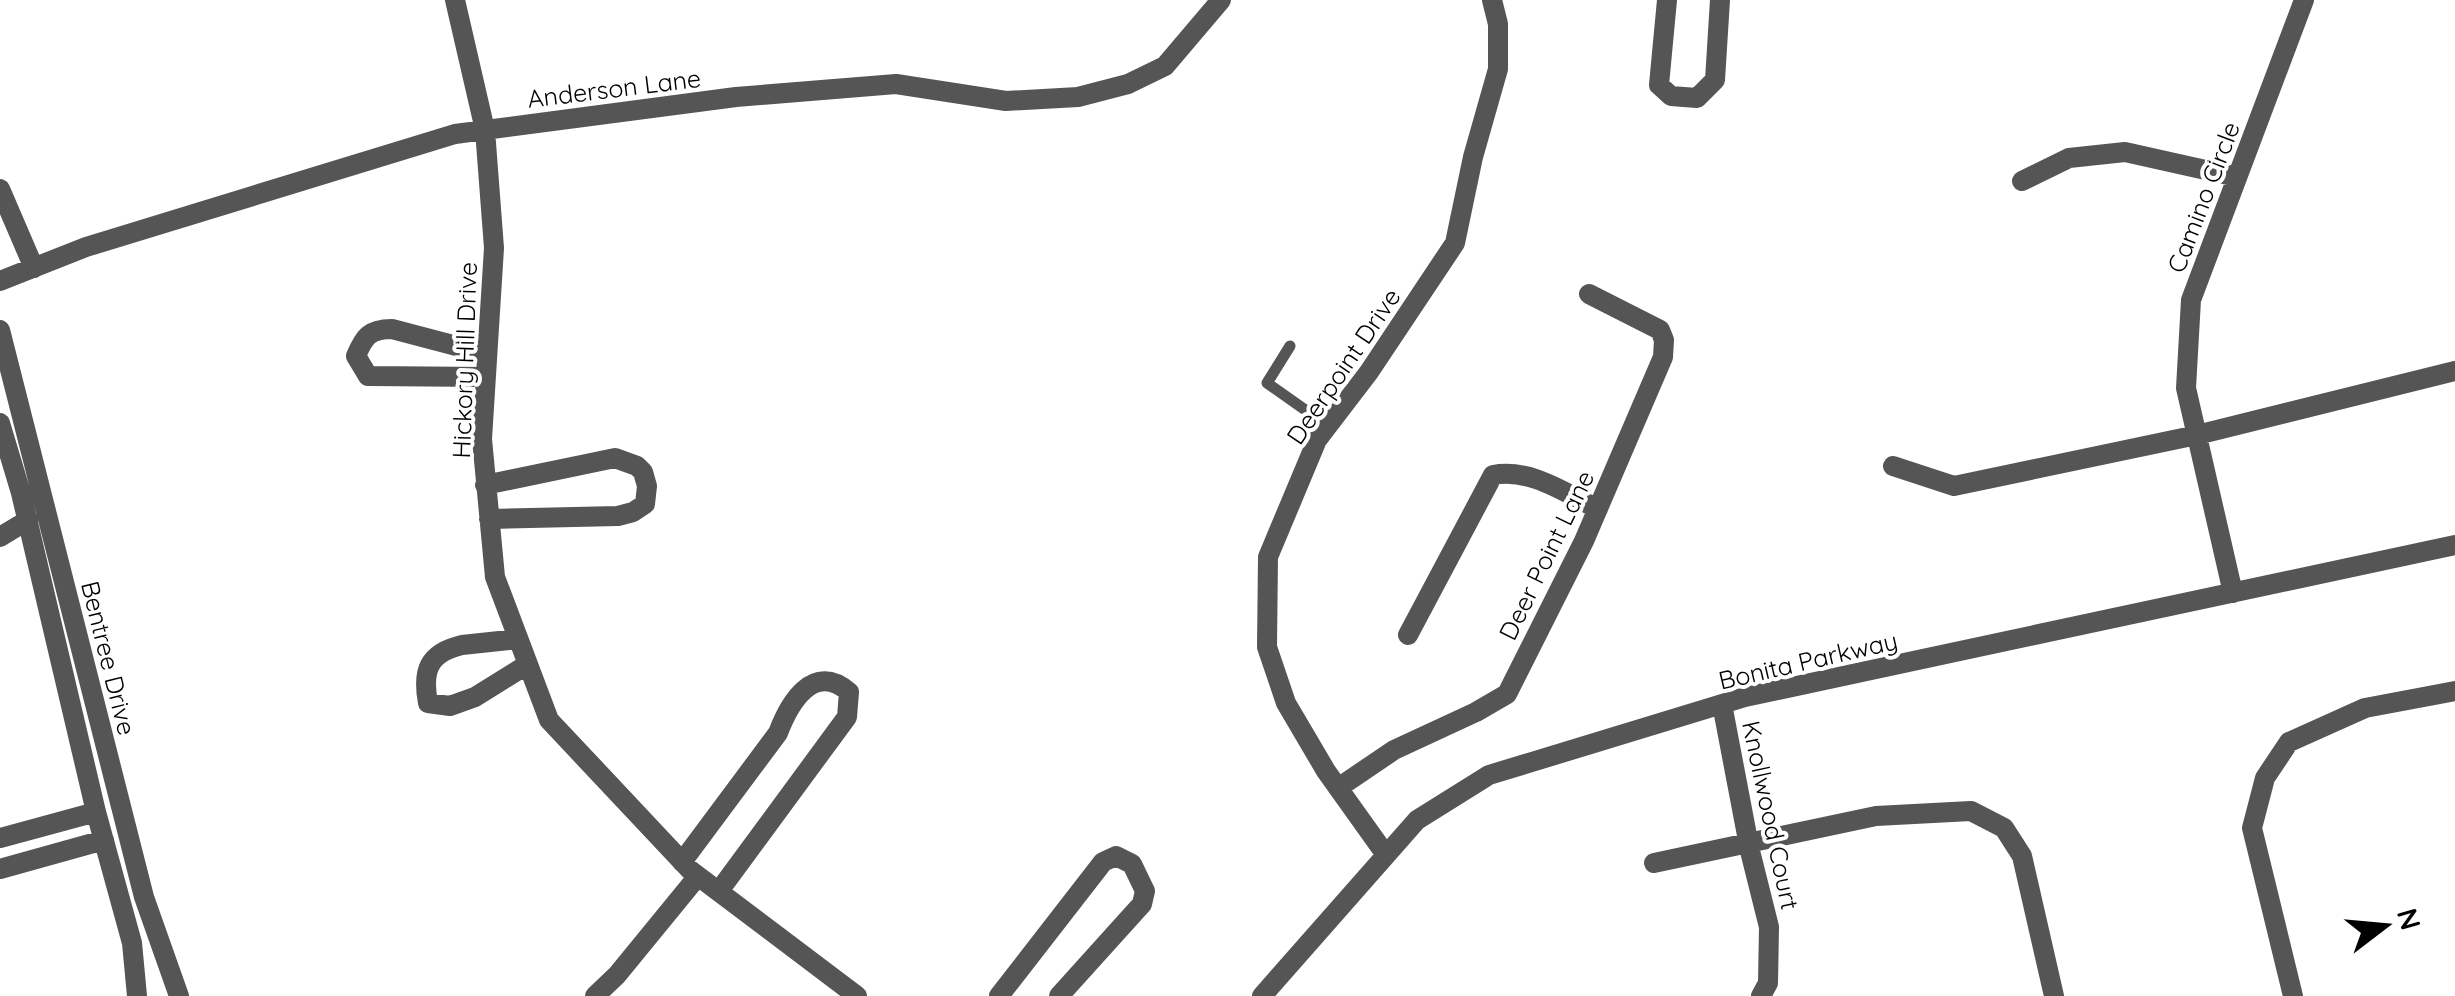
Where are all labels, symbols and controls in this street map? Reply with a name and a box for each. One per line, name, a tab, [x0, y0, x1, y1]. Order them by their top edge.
street label: Anderson Lane	[525, 62, 703, 114]
street label: Camino Circle	[2160, 117, 2246, 277]
street label: Hickory Hill Drive	[445, 261, 483, 459]
street label: Deerpoint Drive	[1279, 282, 1407, 450]
street label: Deer Point Lane	[1492, 465, 1600, 645]
street label: Bentree Drive	[75, 578, 143, 738]
street label: Bonita Parkway	[1715, 624, 1901, 696]
street label: Knollwood Court	[1736, 718, 1806, 912]
north arrow	[2335, 876, 2435, 976]
text: N	[2390, 904, 2429, 934]

